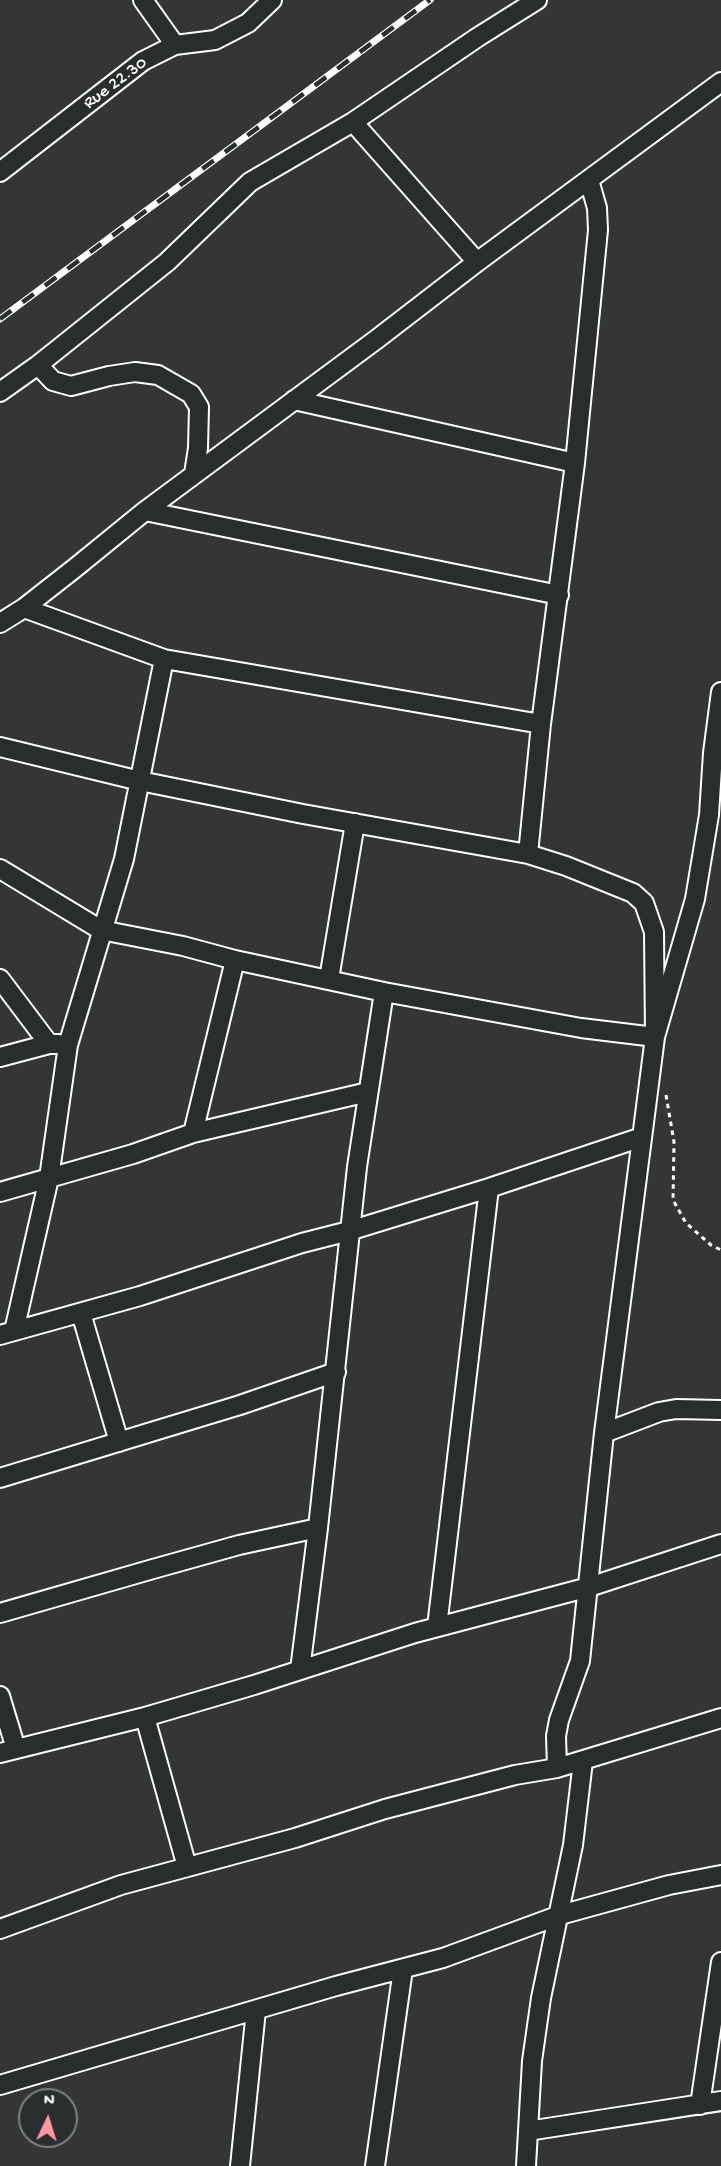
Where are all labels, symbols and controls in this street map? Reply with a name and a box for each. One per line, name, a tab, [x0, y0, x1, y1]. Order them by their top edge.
street label: Rue 22.30	[80, 53, 152, 115]
north arrow	[18, 2088, 78, 2148]
text: N	[43, 2092, 55, 2111]

